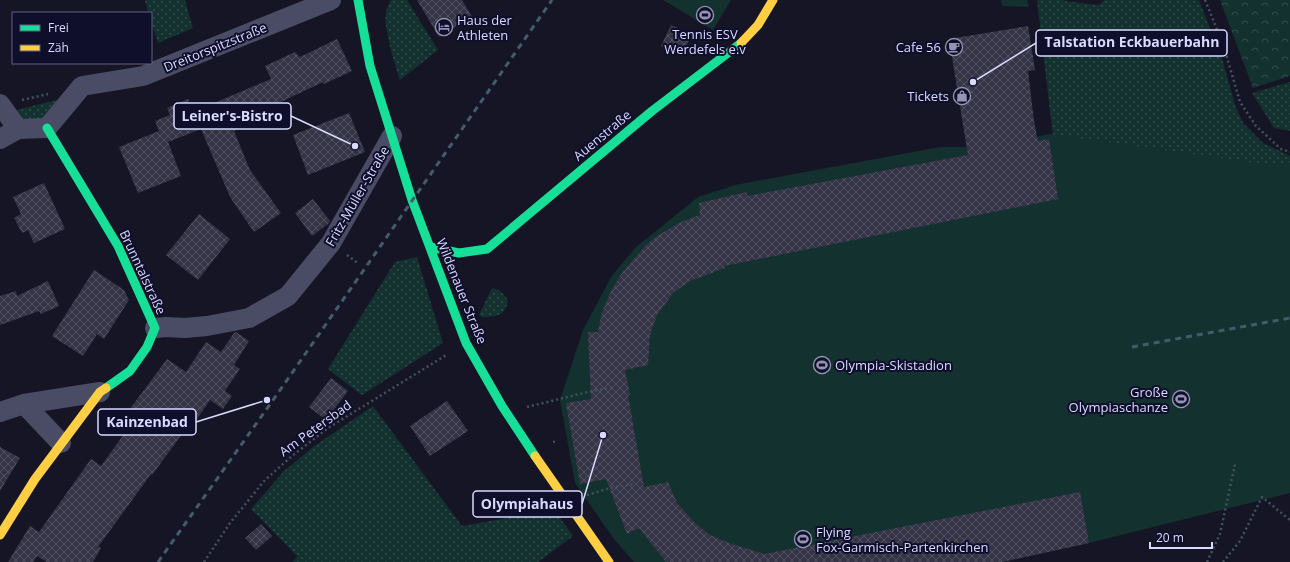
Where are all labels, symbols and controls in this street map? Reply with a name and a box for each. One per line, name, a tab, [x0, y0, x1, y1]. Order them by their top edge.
sports icon: Tennis ESV Werdefels e.v	[695, 5, 715, 25]
place label: Haus der Athleten	[457, 11, 513, 44]
legend	[12, 12, 152, 64]
hotel icon: Haus der Athleten	[434, 17, 454, 37]
street label: Dreitorspitzstraße	[161, 18, 269, 76]
text: Frei	[48, 19, 69, 36]
place label: Tennis ESV Werdefels e.v	[664, 25, 746, 58]
callout: Talstation Eckbauerbahn	[1036, 30, 1227, 56]
text: Talstation Eckbauerbahn	[1045, 32, 1219, 51]
cafe icon: Cafe 56	[944, 37, 964, 57]
place label: Cafe 56	[896, 38, 941, 56]
text: Zäh	[48, 39, 69, 56]
shop icon: Tickets	[952, 86, 972, 106]
place label: Tickets	[907, 87, 949, 105]
callout: Leiner's-Bistro	[174, 103, 291, 129]
text: Leiner's-Bistro	[181, 106, 283, 125]
street label: Auenstraße	[569, 106, 635, 164]
street label: Fritz-Müller-Straße	[321, 143, 393, 249]
street label: Brunntalstraße	[116, 227, 170, 317]
street label: Wildenauer Straße	[433, 235, 491, 347]
sports icon: Olympia-Skistadion	[812, 355, 832, 375]
place label: Olympia-Skistadion	[835, 356, 952, 374]
place label: Große Olympiaschanze	[1069, 383, 1168, 416]
sports icon: Große Olympiaschanze	[1171, 389, 1191, 409]
street label: Am Petersbad	[275, 396, 355, 460]
callout: Kainzenbad	[98, 409, 196, 435]
text: Kainzenbad	[106, 412, 188, 431]
callout: Olympiahaus	[473, 491, 582, 517]
text: Olympiahaus	[481, 494, 573, 513]
place label: Flying Fox-Garmisch-Partenkirchen	[816, 523, 989, 556]
scale bar	[1150, 524, 1212, 550]
sports icon: Flying Fox-Garmisch-Partenkirchen	[793, 529, 813, 549]
text: 20 m	[1156, 529, 1184, 546]

